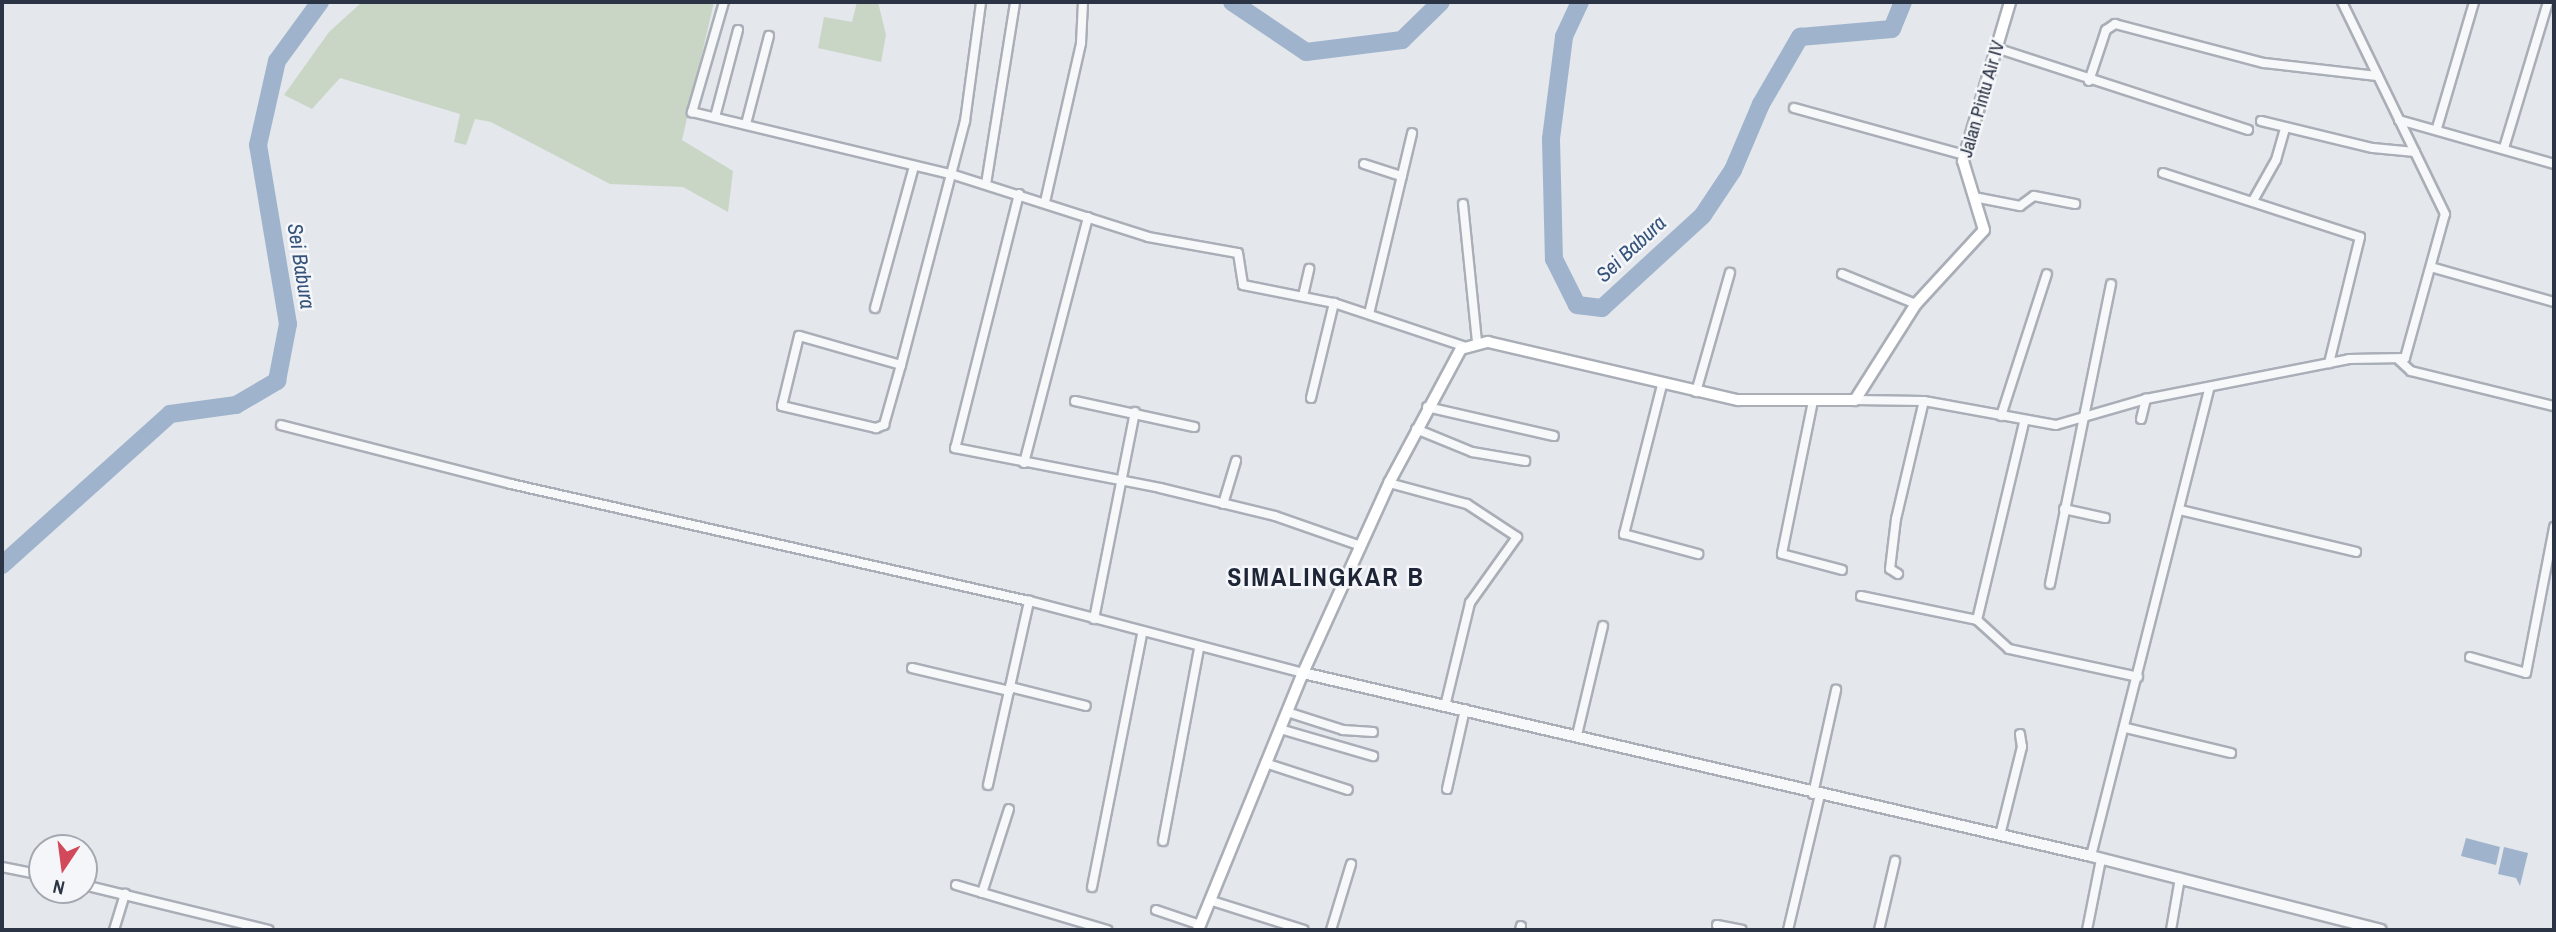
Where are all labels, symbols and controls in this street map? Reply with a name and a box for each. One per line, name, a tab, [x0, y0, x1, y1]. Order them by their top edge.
street label: Jalan Pintu Air IV	[1954, 38, 2010, 160]
water label: Sei Babura	[1591, 210, 1671, 288]
water label: Sei Babura	[282, 221, 320, 311]
district label: SIMALINGKAR B	[1229, 561, 1423, 593]
north arrow	[28, 834, 98, 904]
text: N	[50, 874, 67, 901]

